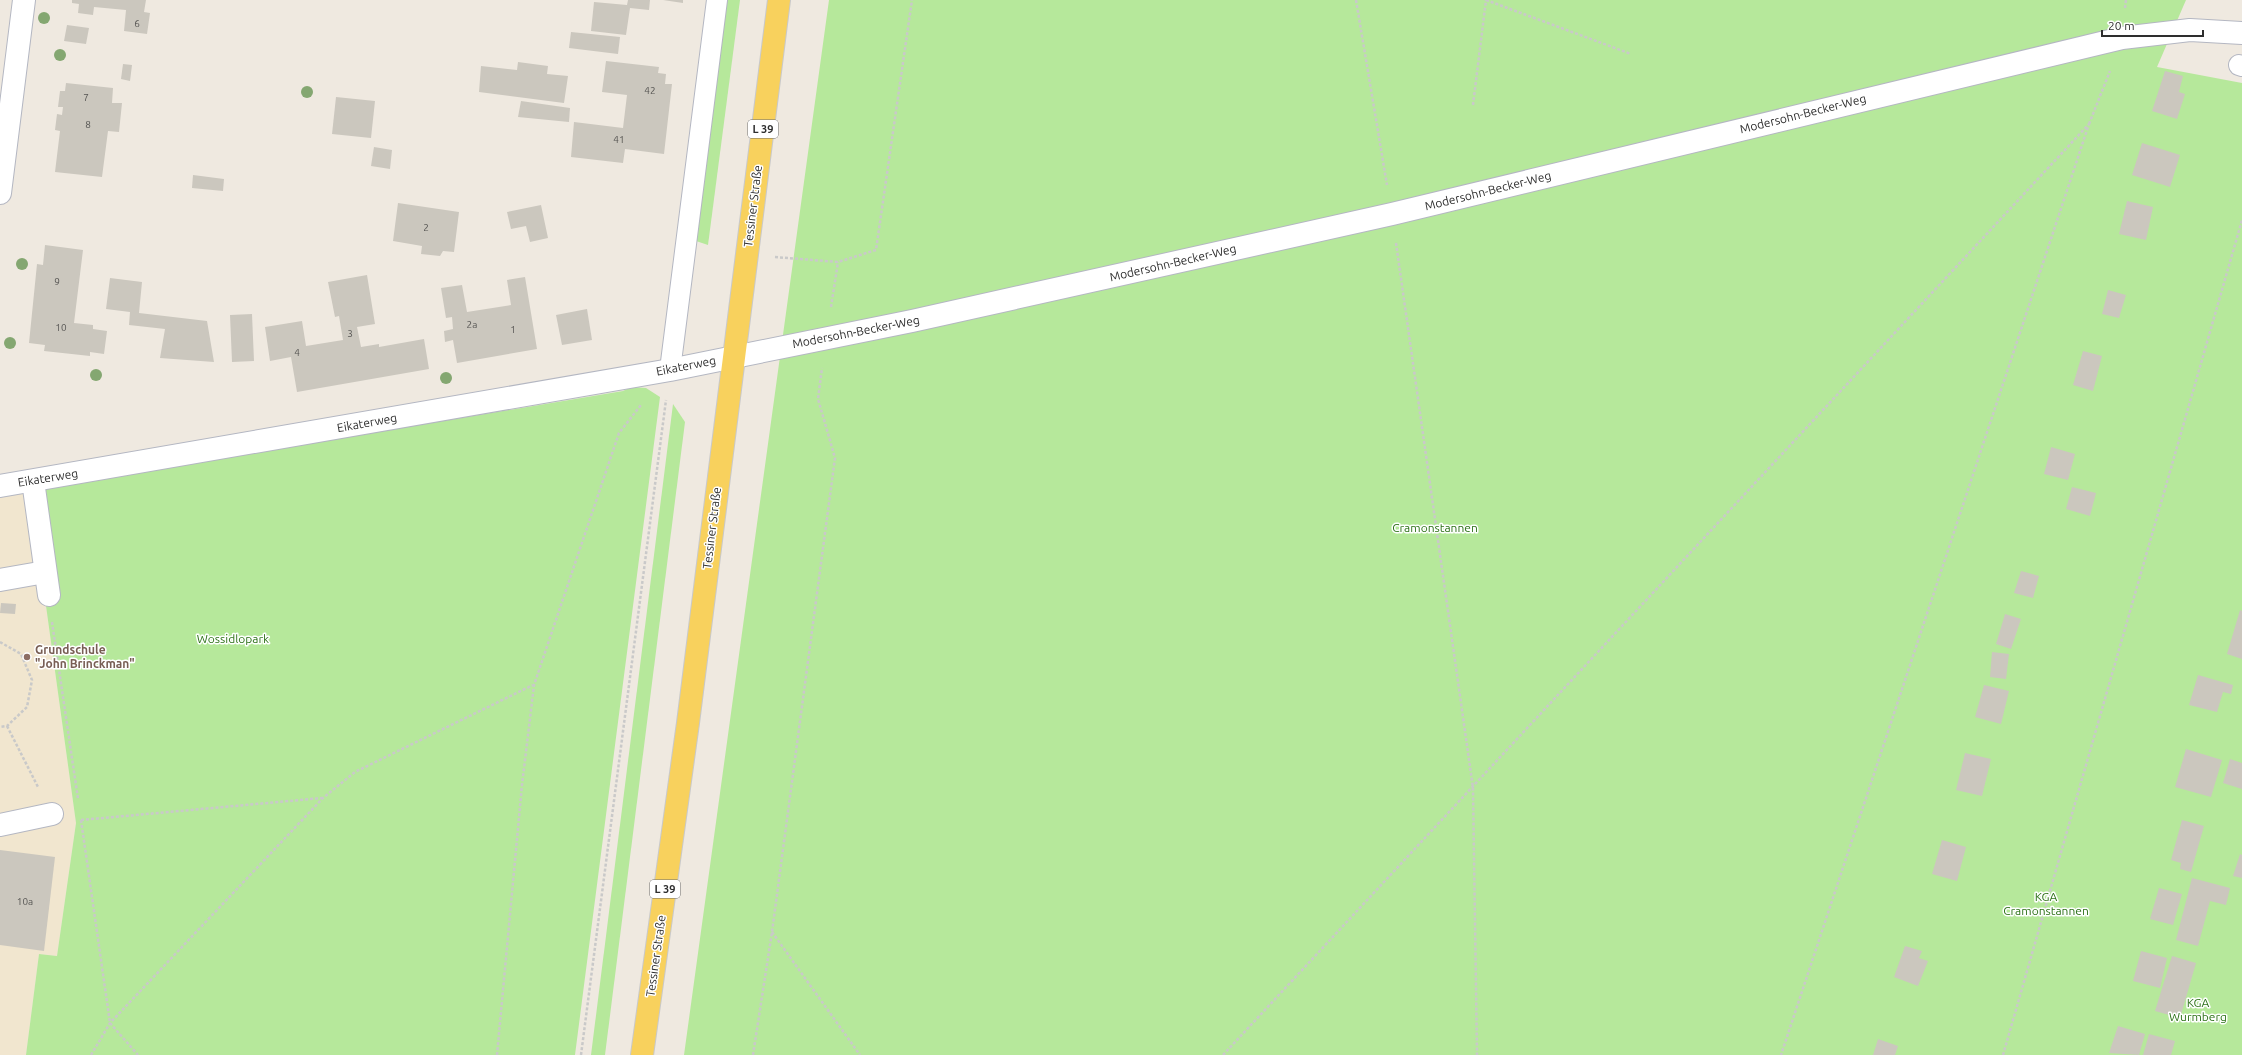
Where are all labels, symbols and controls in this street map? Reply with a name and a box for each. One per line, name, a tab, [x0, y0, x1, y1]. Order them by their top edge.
scale bar	[2102, 12, 2203, 38]
house number: 6	[134, 18, 140, 29]
text: 20 m	[2108, 19, 2135, 32]
house number: 42	[644, 85, 656, 96]
house number: 7	[83, 92, 89, 103]
street label: Modersohn-Becker-Weg	[1738, 92, 1867, 135]
house number: 8	[85, 119, 91, 130]
road number: L 39	[748, 120, 778, 138]
house number: 41	[613, 134, 625, 145]
street label: Tessiner Straße	[741, 164, 764, 248]
street label: Modersohn-Becker-Weg	[1423, 169, 1552, 212]
house number: 2	[423, 222, 429, 233]
street label: Modersohn-Becker-Weg	[1108, 242, 1237, 283]
house number: 9	[54, 276, 60, 287]
street label: Modersohn-Becker-Weg	[791, 313, 921, 350]
house number: 2a	[467, 319, 477, 330]
house number: 10	[55, 322, 67, 333]
house number: 1	[510, 324, 516, 335]
house number: 3	[347, 328, 353, 339]
house number: 4	[294, 347, 300, 358]
street label: Eikaterweg	[655, 353, 717, 378]
street label: Eikaterweg	[336, 411, 398, 434]
street label: Eikaterweg	[17, 466, 79, 489]
street label: Tessiner Straße	[700, 486, 723, 570]
park label: Cramonstannen	[1392, 521, 1478, 534]
park label: Wossidlopark	[197, 632, 269, 645]
place label: Grundschule "John Brinckman"	[35, 643, 135, 670]
marker: Grundschule "John Brinckman"	[22, 652, 32, 662]
road number: L 39	[650, 880, 680, 898]
park label: KGA Cramonstannen	[2003, 890, 2089, 917]
house number: 10a	[17, 896, 33, 907]
street label: Tessiner Straße	[643, 914, 668, 998]
park label: KGA Wurmberg	[2169, 996, 2227, 1023]

